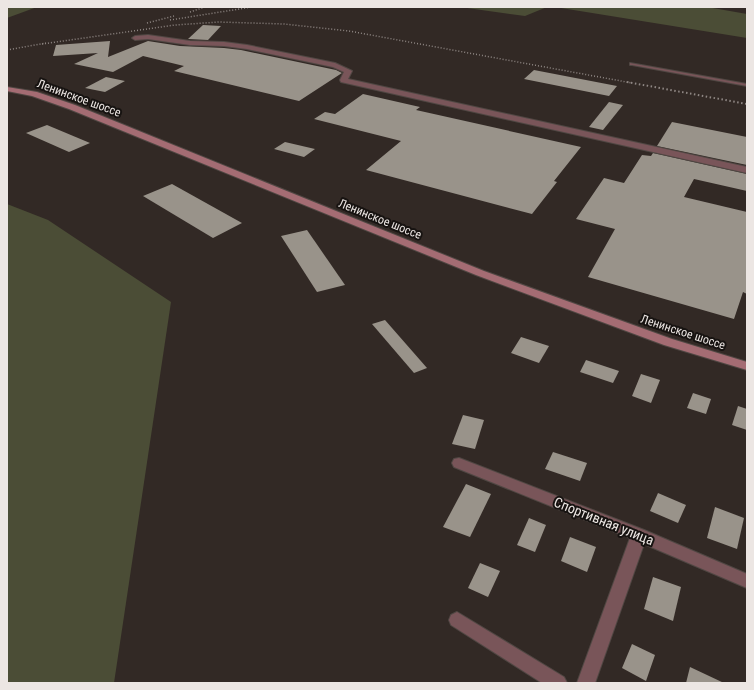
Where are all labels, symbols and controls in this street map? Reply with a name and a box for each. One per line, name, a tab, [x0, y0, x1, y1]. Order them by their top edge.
street label: Ленинское шоссе	[35, 76, 123, 120]
street label: Ленинское шоссе	[337, 196, 424, 242]
street label: Ленинское шоссе	[639, 312, 727, 352]
street label: Спортивная улица	[552, 494, 656, 548]

